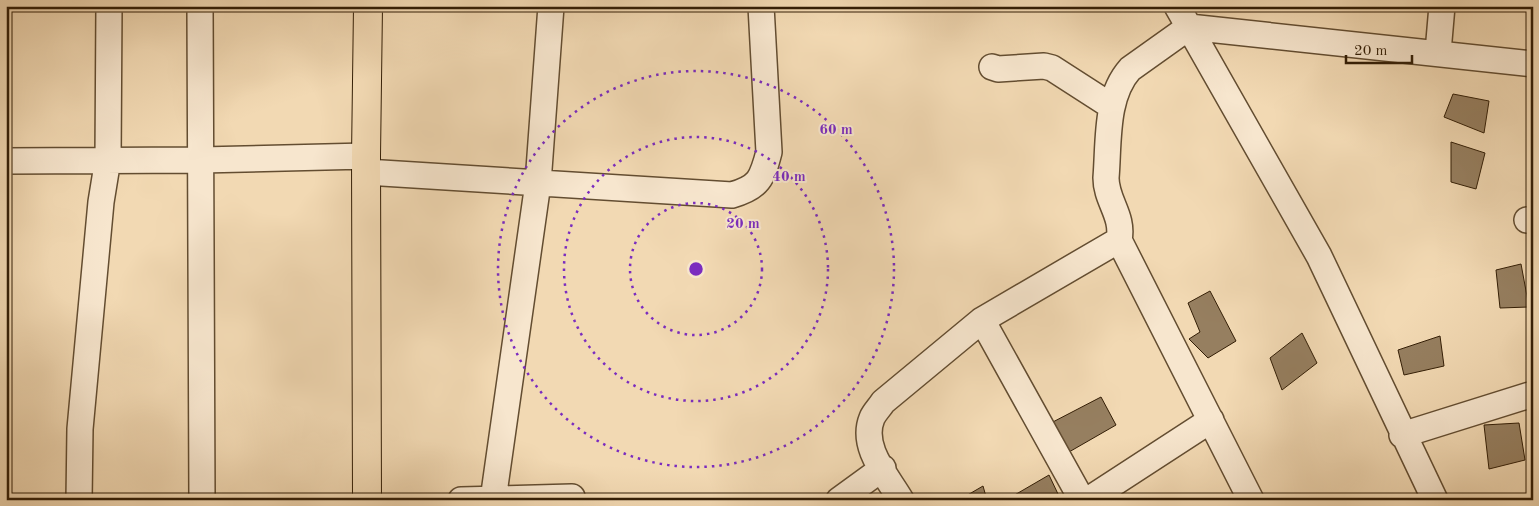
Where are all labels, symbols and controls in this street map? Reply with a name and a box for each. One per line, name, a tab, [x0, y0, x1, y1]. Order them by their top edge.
scale bar	[1346, 32, 1413, 64]
text: 20 m	[1354, 44, 1388, 59]
text: 60 m	[819, 123, 853, 138]
text: 40 m	[772, 170, 806, 185]
text: 20 m	[726, 217, 760, 232]
centre of rings	[687, 260, 705, 278]

